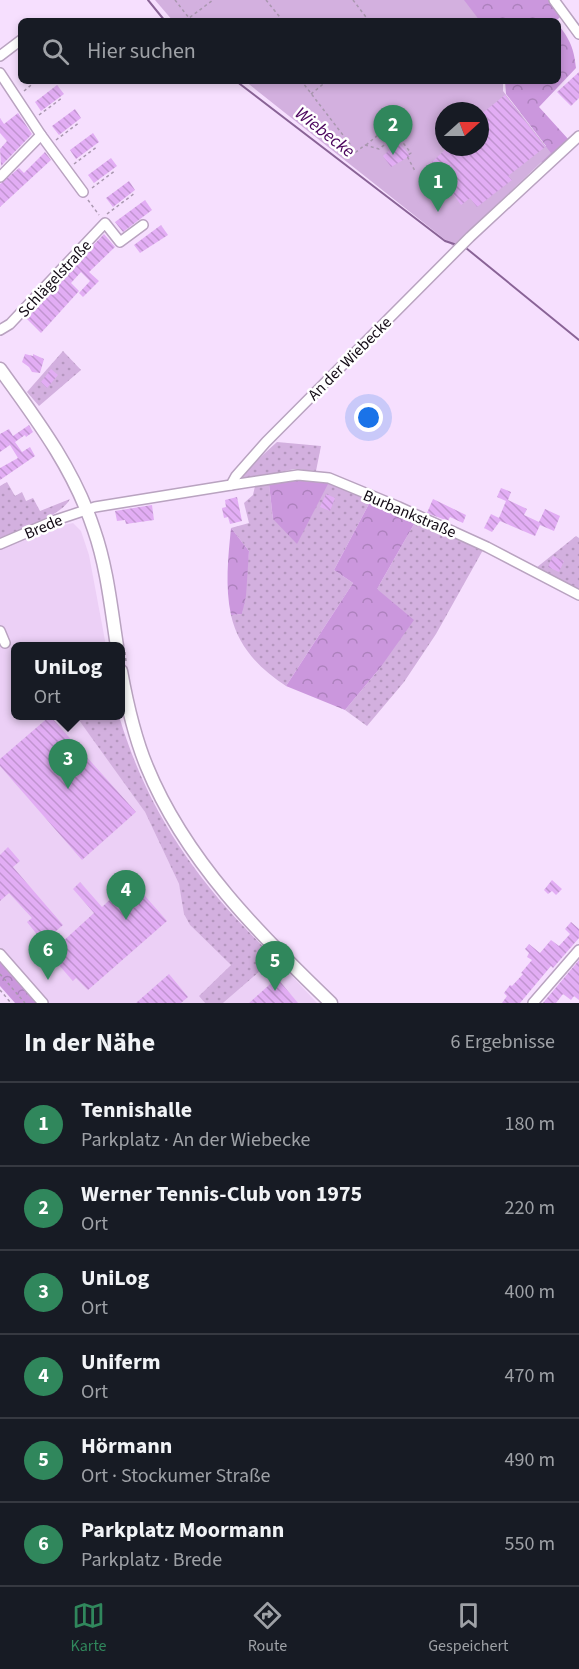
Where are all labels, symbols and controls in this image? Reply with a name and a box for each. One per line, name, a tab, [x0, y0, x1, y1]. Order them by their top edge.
search box	[18, 18, 561, 84]
icon: search	[39, 35, 72, 68]
text: Hier suchen	[87, 35, 196, 67]
water label: Wiebecke	[290, 101, 360, 164]
north arrow	[435, 102, 489, 156]
pin: 2	[374, 106, 412, 155]
pin: 1	[418, 162, 458, 212]
street label: Schlägelstraße	[13, 235, 96, 322]
street label: An der Wiebecke	[303, 312, 397, 405]
your location	[354, 403, 383, 432]
street label: Burbankstraße	[360, 484, 460, 543]
street label: Brede	[21, 509, 66, 545]
popup	[11, 642, 125, 720]
text: UniLog	[34, 651, 102, 683]
text: Ort	[34, 683, 61, 711]
pin: 3	[48, 740, 88, 789]
pin: 4	[106, 870, 146, 920]
pin: 6	[28, 930, 68, 980]
pin: 5	[256, 942, 294, 991]
text: In der Nähe	[24, 1024, 155, 1061]
text: 6 Ergebnisse	[450, 1028, 555, 1056]
text: Tennishalle	[81, 1094, 192, 1126]
text: 1	[38, 1110, 49, 1138]
text: 180 m	[505, 1110, 555, 1138]
text: Parkplatz · An der Wiebecke	[81, 1126, 311, 1154]
text: Werner Tennis-Club von 1975	[81, 1178, 362, 1210]
text: 2	[38, 1194, 49, 1222]
text: 220 m	[505, 1194, 555, 1222]
text: Ort	[81, 1210, 108, 1238]
text: UniLog	[81, 1262, 149, 1294]
text: 3	[38, 1278, 49, 1306]
text: 400 m	[505, 1278, 555, 1306]
text: Ort	[81, 1294, 108, 1322]
text: Uniferm	[81, 1346, 161, 1378]
text: 4	[38, 1362, 49, 1390]
text: 470 m	[505, 1362, 555, 1390]
text: Ort	[81, 1378, 108, 1406]
text: Hörmann	[81, 1430, 172, 1462]
text: 5	[38, 1446, 49, 1474]
text: 490 m	[505, 1446, 555, 1474]
text: Ort · Stockumer Straße	[81, 1462, 271, 1490]
text: Parkplatz Moormann	[81, 1514, 284, 1546]
text: 6	[38, 1530, 49, 1558]
text: 550 m	[505, 1530, 555, 1558]
text: Parkplatz · Brede	[81, 1546, 222, 1574]
tab: Karte	[71, 1599, 107, 1657]
tab: Route	[248, 1599, 287, 1657]
tab: Gespeichert	[428, 1599, 508, 1657]

